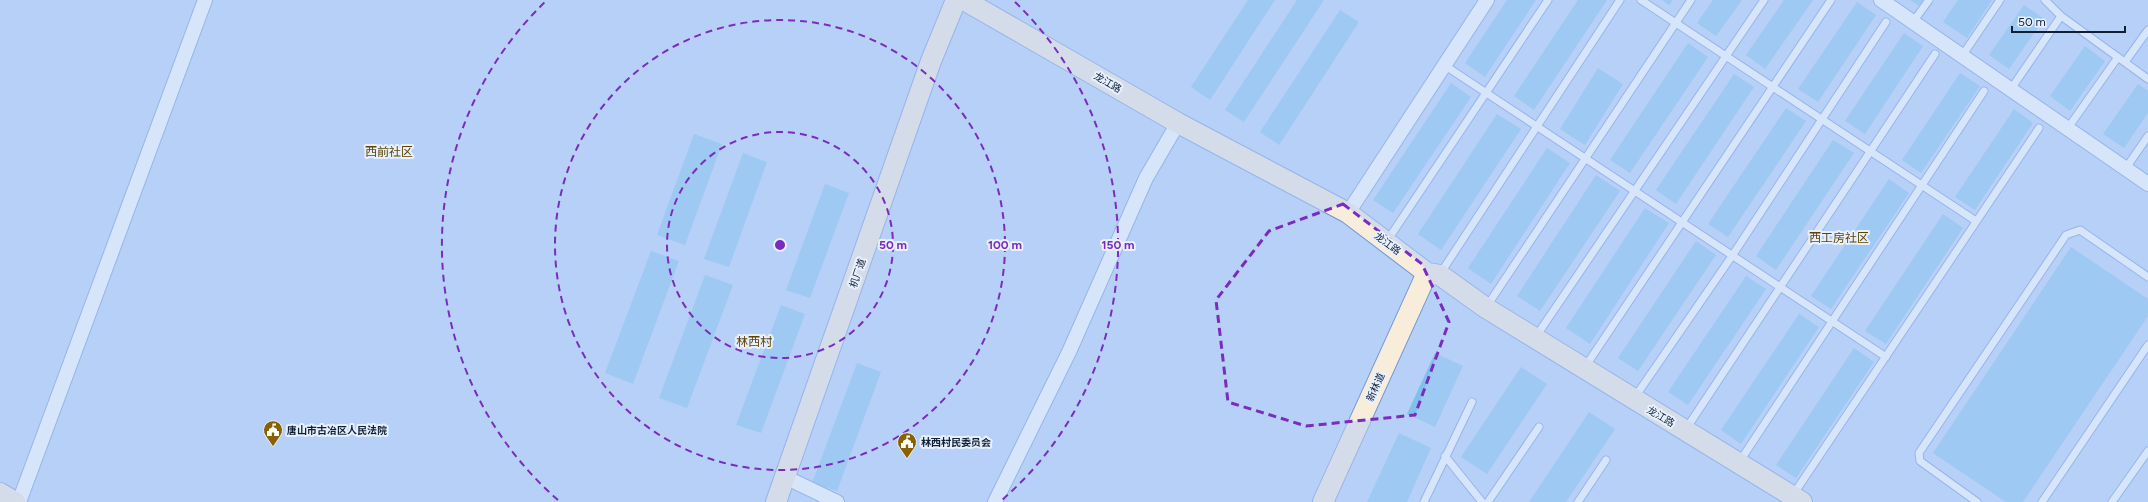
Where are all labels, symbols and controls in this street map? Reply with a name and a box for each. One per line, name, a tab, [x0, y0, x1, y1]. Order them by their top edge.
scale bar	[2012, 8, 2125, 34]
text: 50 m	[2018, 15, 2046, 29]
street label: 龙江路	[1092, 69, 1124, 96]
district label: 西前社区	[365, 145, 413, 159]
street label: 龙江路	[1372, 229, 1404, 258]
district label: 西工房社区	[1809, 231, 1869, 245]
centre of rings	[773, 238, 787, 252]
text: 50 m	[879, 238, 907, 252]
text: 100 m	[988, 238, 1022, 252]
text: 150 m	[1101, 238, 1135, 252]
street label: 机厂道	[846, 257, 869, 289]
district label: 林西村	[736, 335, 773, 349]
street label: 新林道	[1363, 371, 1387, 404]
street label: 龙江路	[1645, 403, 1677, 430]
public building icon: 唐山市古冶区人民法院	[262, 419, 284, 447]
place label: 唐山市古冶区人民法院	[287, 424, 387, 437]
public building icon: 林西村民委员会	[896, 431, 918, 459]
place label: 林西村民委员会	[921, 436, 991, 449]

